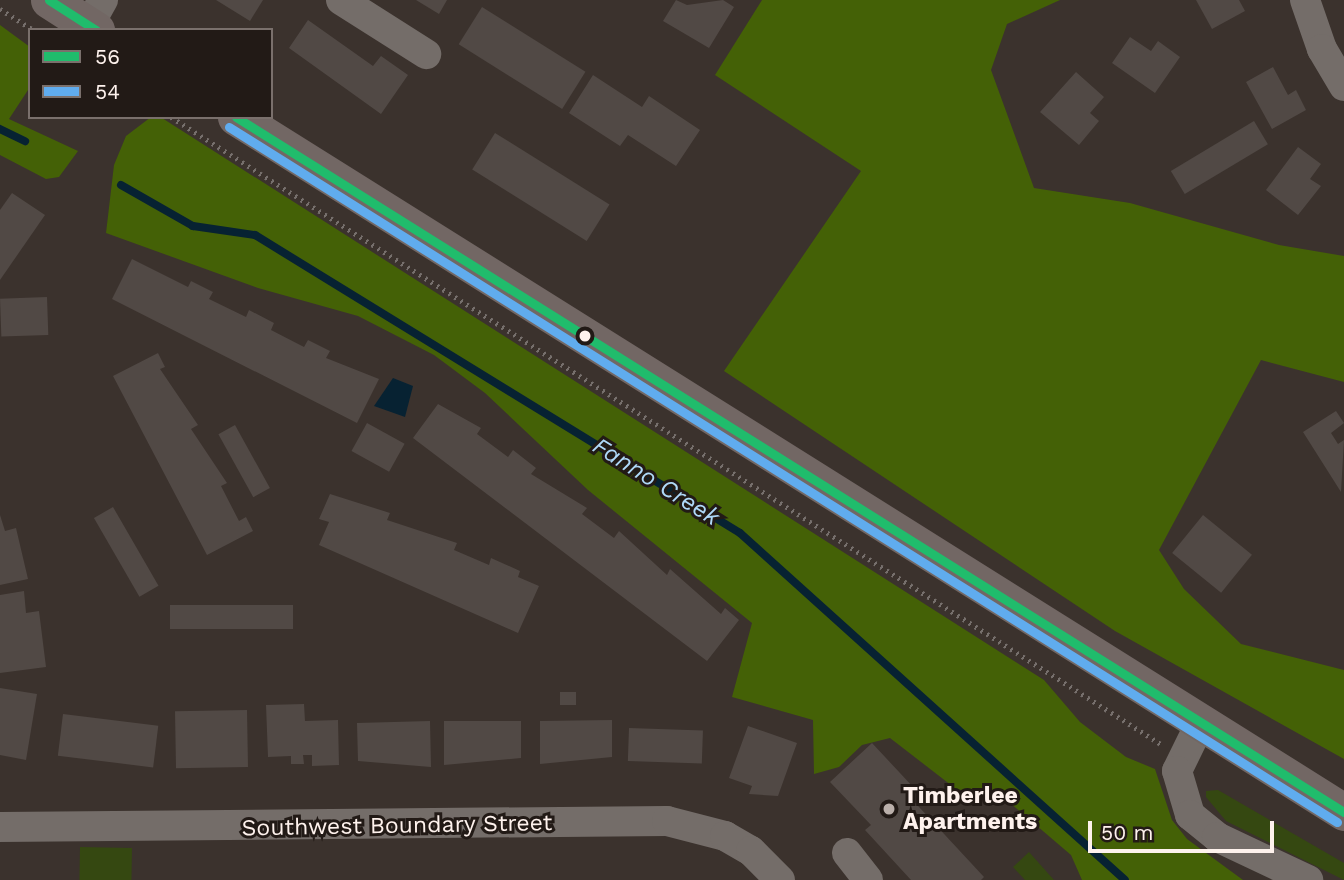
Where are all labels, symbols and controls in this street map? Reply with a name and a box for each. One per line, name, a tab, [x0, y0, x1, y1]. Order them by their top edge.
legend	[28, 28, 273, 119]
text: 56	[95, 44, 120, 69]
text: 54	[95, 79, 120, 104]
unlabelled marker	[578, 329, 592, 343]
water label: Fanno Creek	[587, 432, 725, 532]
place label: Timberlee Apartments	[903, 782, 1037, 836]
marker: Timberlee Apartments	[881, 801, 897, 817]
scale bar	[1092, 806, 1278, 850]
street label: Southwest Boundary Street	[241, 809, 553, 843]
text: 50 m	[1101, 820, 1153, 845]

